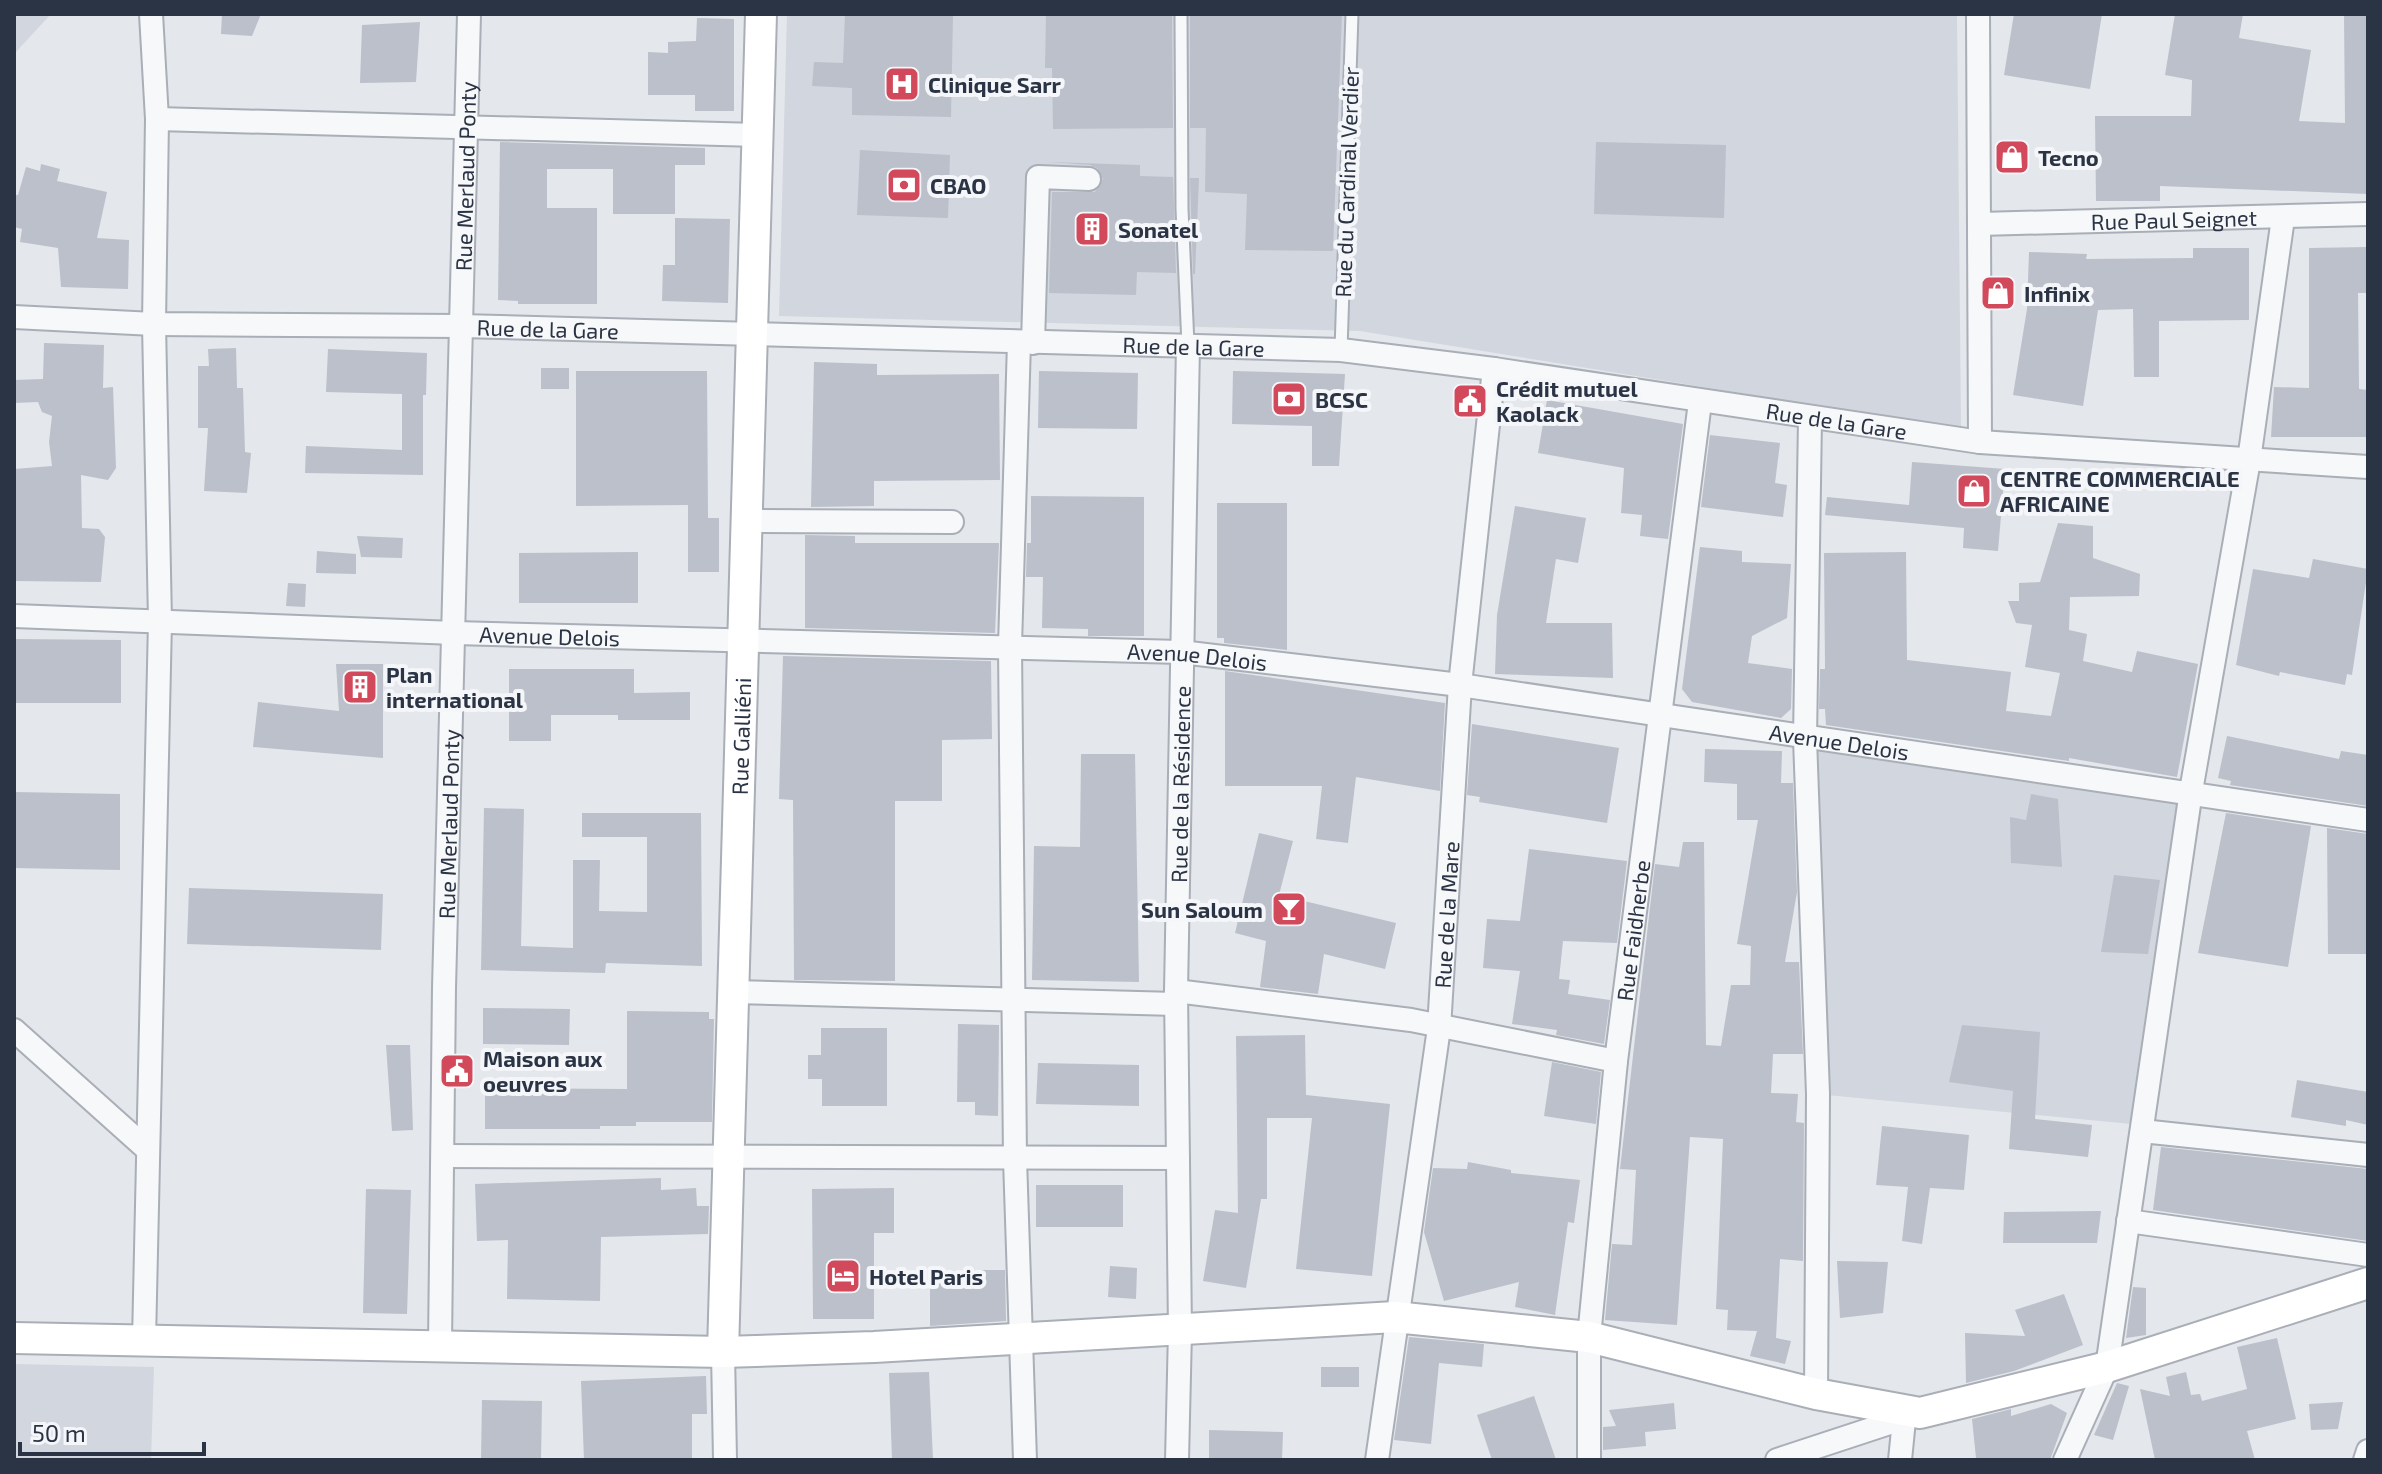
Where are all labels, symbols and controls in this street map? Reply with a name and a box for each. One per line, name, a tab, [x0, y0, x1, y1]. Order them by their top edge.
hospital icon: Clinique Sarr	[883, 65, 921, 103]
street label: Rue du Cardinal Verdier	[1329, 66, 1363, 298]
place label: Clinique Sarr	[928, 71, 1062, 97]
street label: Rue Merlaud Ponty	[449, 81, 480, 271]
shop icon: Tecno	[1993, 138, 2031, 176]
place label: Tecno	[2038, 144, 2099, 170]
bank icon: CBAO	[885, 166, 923, 204]
place label: CBAO	[930, 172, 986, 198]
street label: Rue Paul Seignet	[2091, 204, 2257, 234]
building icon: Sonatel	[1073, 210, 1111, 248]
place label: Sonatel	[1118, 216, 1199, 242]
shop icon: Infinix	[1979, 274, 2017, 312]
place label: Infinix	[2024, 280, 2091, 306]
street label: Rue de la Gare	[476, 313, 619, 343]
street label: Rue de la Gare	[1122, 331, 1265, 361]
place label: Crédit mutuel Kaolack	[1496, 375, 1638, 426]
bank icon: BCSC	[1270, 380, 1308, 418]
public building icon: Crédit mutuel Kaolack	[1451, 382, 1489, 420]
place label: BCSC	[1315, 386, 1368, 412]
street label: Rue de la Gare	[1764, 397, 1909, 444]
place label: CENTRE COMMERCIALE AFRICAINE	[2000, 465, 2240, 516]
shop icon: CENTRE COMMERCIALE AFRICAINE	[1955, 472, 1993, 510]
street label: Avenue Delois	[479, 621, 620, 650]
street label: Avenue Delois	[1127, 638, 1269, 675]
place label: Plan international	[386, 661, 524, 712]
building icon: Plan international	[341, 668, 379, 706]
street label: Rue Galliéni	[726, 677, 755, 795]
street label: Rue de la Résidence	[1165, 685, 1195, 883]
street label: Avenue Delois	[1768, 718, 1911, 765]
street label: Rue Merlaud Ponty	[433, 729, 464, 919]
street label: Rue de la Mare	[1428, 840, 1463, 989]
street label: Rue Faidherbe	[1611, 858, 1655, 1003]
bar icon: Sun Saloum	[1270, 890, 1308, 928]
place label: Sun Saloum	[1141, 896, 1263, 922]
place label: Maison aux oeuvres	[483, 1045, 603, 1096]
public building icon: Maison aux oeuvres	[438, 1052, 476, 1090]
hotel icon: Hotel Paris	[824, 1257, 862, 1295]
place label: Hotel Paris	[869, 1263, 983, 1289]
scale bar	[20, 1406, 204, 1456]
text: 50 m	[32, 1418, 86, 1447]

